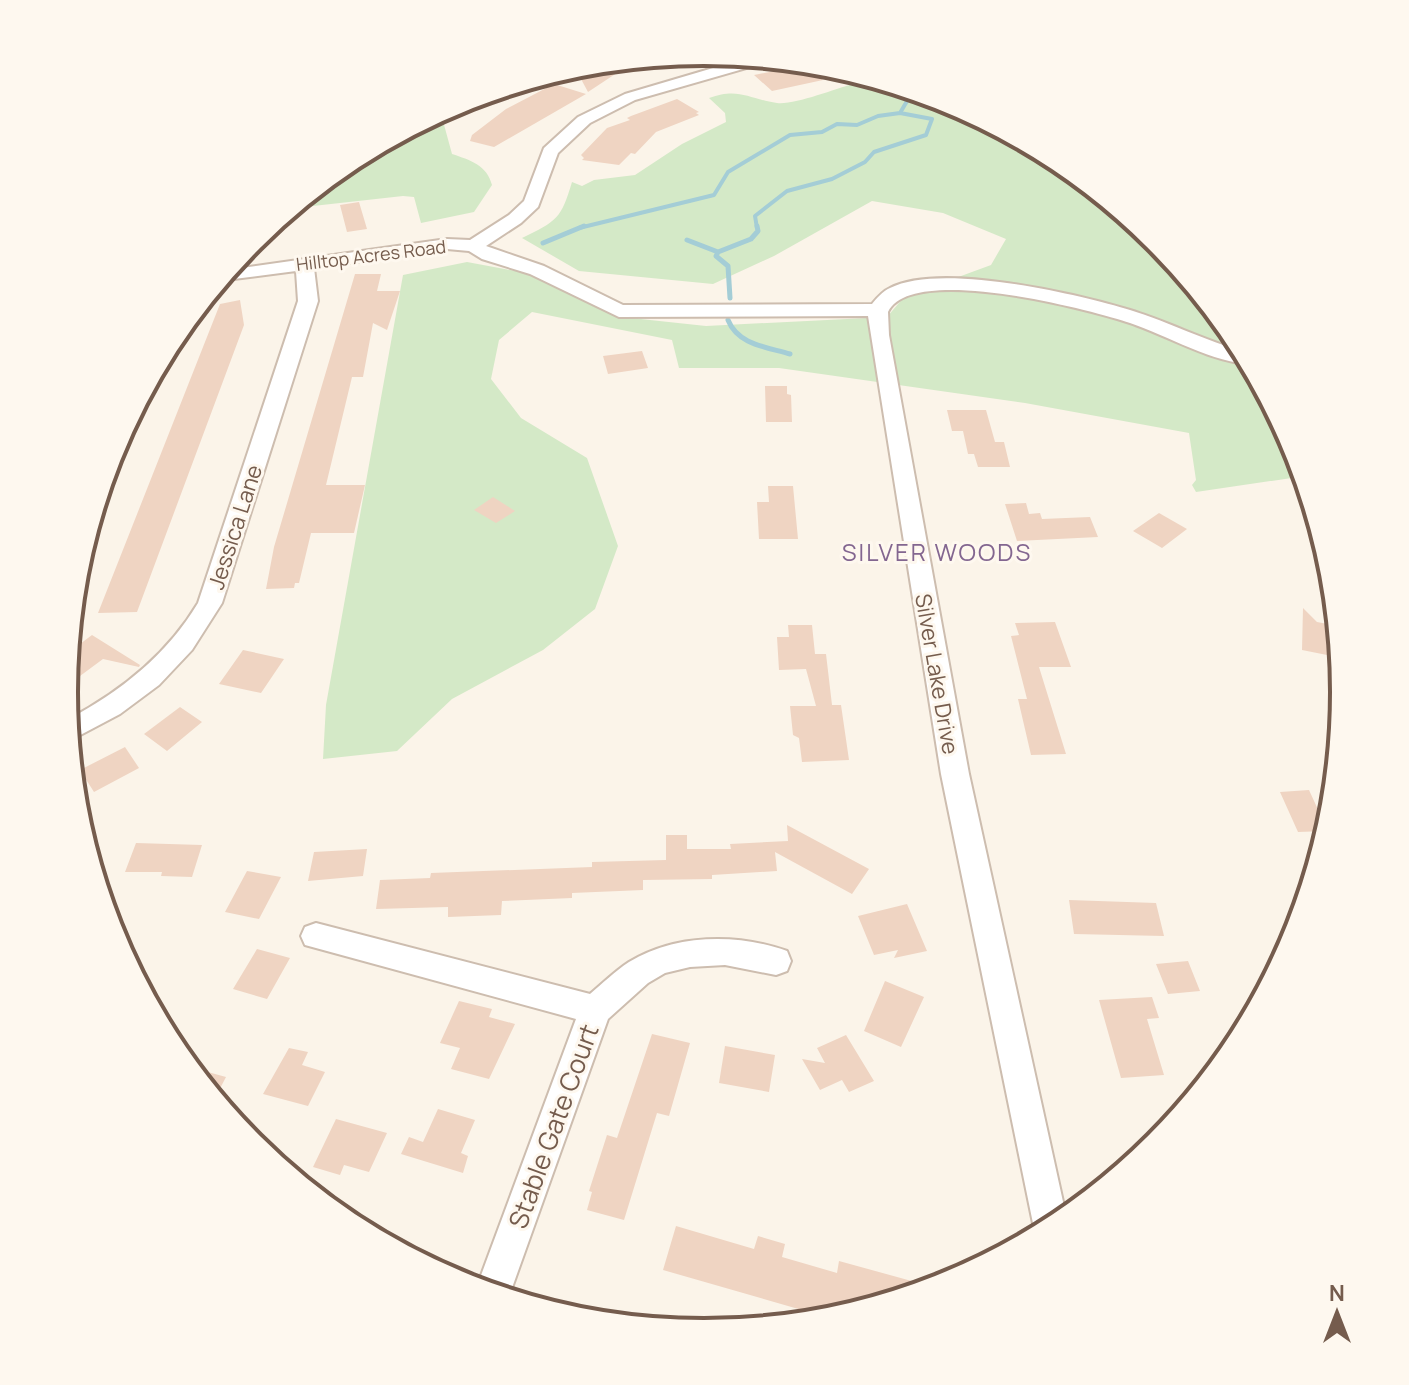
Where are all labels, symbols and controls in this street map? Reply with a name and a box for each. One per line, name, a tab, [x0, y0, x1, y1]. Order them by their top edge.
street label: Hilltop Acres Road	[295, 234, 447, 276]
street label: Jessica Lane	[201, 461, 269, 593]
district label: SILVER WOODS	[842, 535, 1032, 568]
street label: Silver Lake Drive	[908, 591, 966, 757]
street label: Stable Gate Court	[499, 1019, 607, 1233]
north arrow	[1297, 1273, 1377, 1353]
text: N	[1329, 1278, 1345, 1308]

